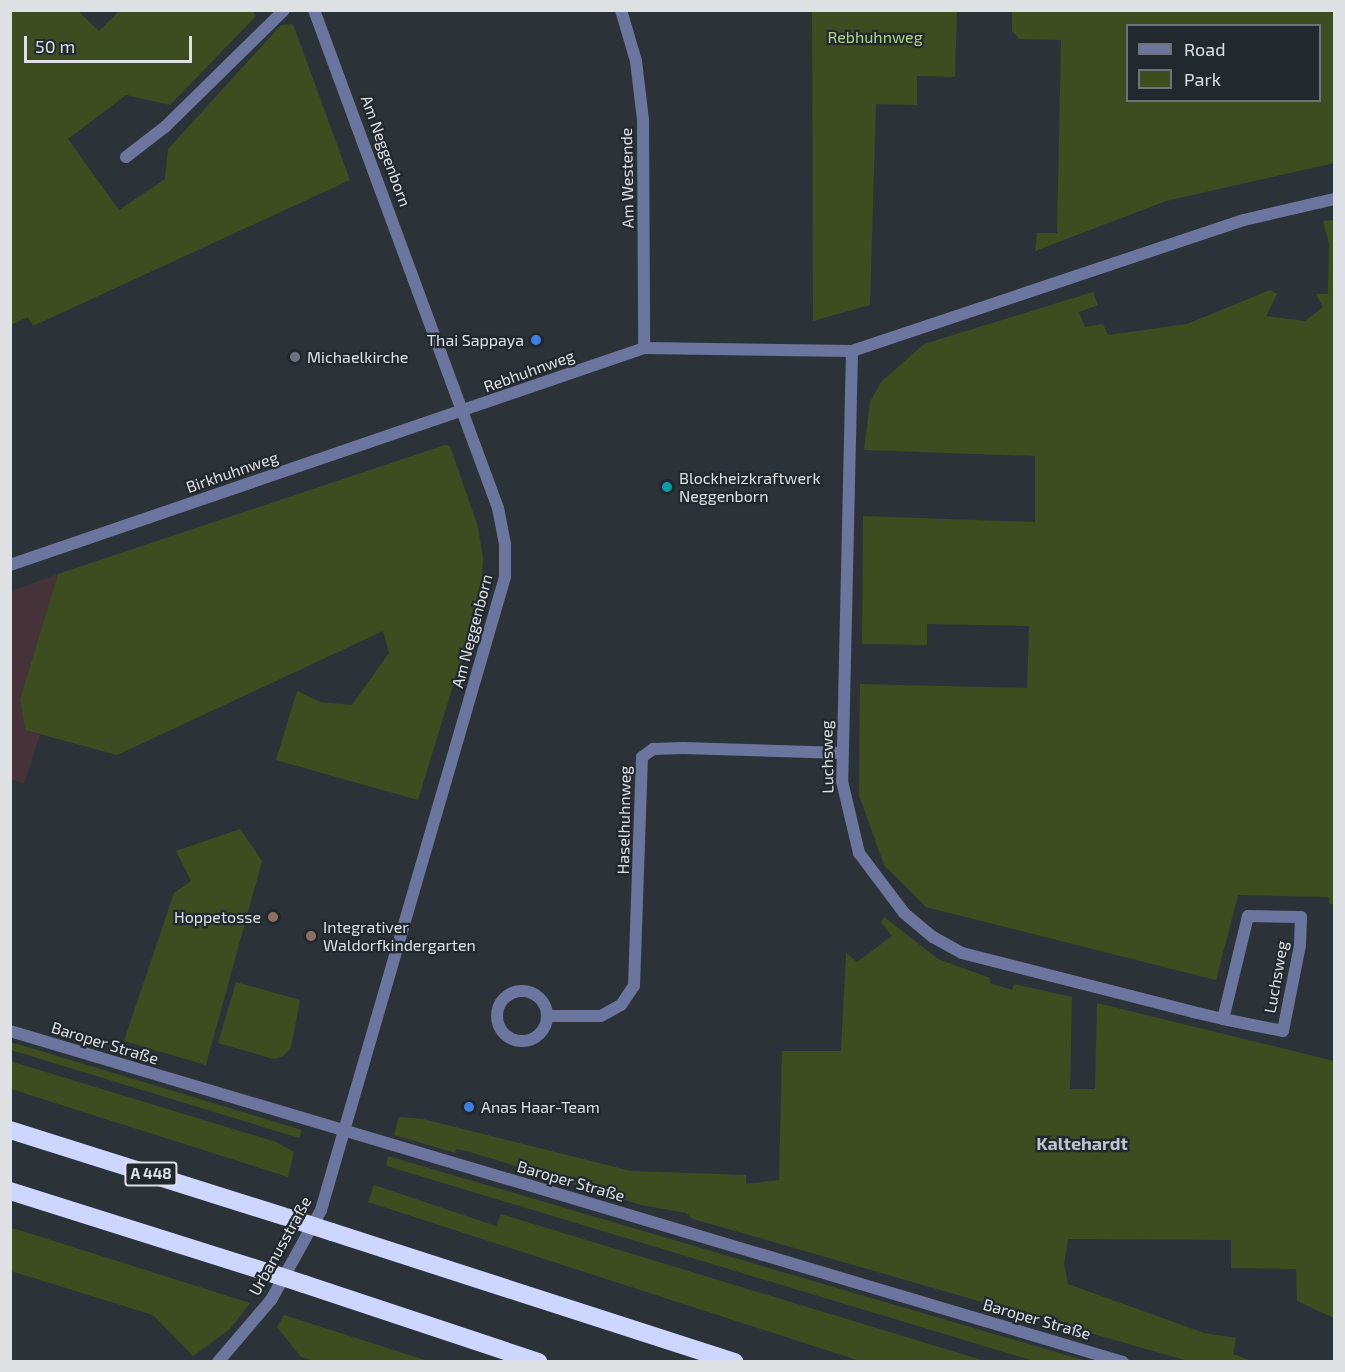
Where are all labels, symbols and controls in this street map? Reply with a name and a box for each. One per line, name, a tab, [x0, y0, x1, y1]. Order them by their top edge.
scale bar	[27, 24, 195, 62]
legend	[1126, 24, 1321, 102]
park label: Rebhuhnweg	[827, 27, 923, 47]
text: 50 m	[35, 35, 75, 57]
text: Road	[1184, 38, 1225, 60]
text: Park	[1184, 68, 1221, 90]
street label: Am Neggenborn	[357, 93, 415, 209]
street label: Am Westende	[617, 127, 637, 229]
place label: Thai Sappaya	[427, 330, 524, 350]
marker: Thai Sappaya	[529, 333, 543, 347]
street label: Rebhuhnweg	[481, 346, 577, 396]
place label: Michaelkirche	[307, 347, 408, 367]
marker: Michaelkirche	[288, 350, 302, 364]
street label: Birkhuhnweg	[183, 447, 281, 497]
place label: Blockheizkraftwerk Neggenborn	[679, 468, 821, 506]
marker: Blockheizkraftwerk Neggenborn	[660, 480, 674, 494]
street label: Am Neggenborn	[448, 572, 496, 690]
street label: Luchsweg	[817, 720, 837, 794]
street label: Haselhuhnweg	[613, 766, 635, 874]
place label: Hoppetosse	[174, 907, 261, 927]
marker: Hoppetosse	[266, 910, 280, 924]
place label: Integrativer Waldorfkindergarten	[323, 917, 476, 955]
marker: Integrativer Waldorfkindergarten	[304, 929, 318, 943]
street label: Luchsweg	[1260, 939, 1292, 1015]
street label: Baroper Straße	[49, 1018, 161, 1068]
place label: Anas Haar-Team	[481, 1097, 600, 1117]
marker: Anas Haar-Team	[462, 1100, 476, 1114]
district label: Kaltehardt	[1036, 1132, 1128, 1154]
street label: Baroper Straße	[515, 1156, 627, 1206]
road number: A 448	[124, 1162, 178, 1186]
street label: Urbanusstraße	[245, 1193, 315, 1299]
street label: Baroper Straße	[981, 1294, 1093, 1344]

